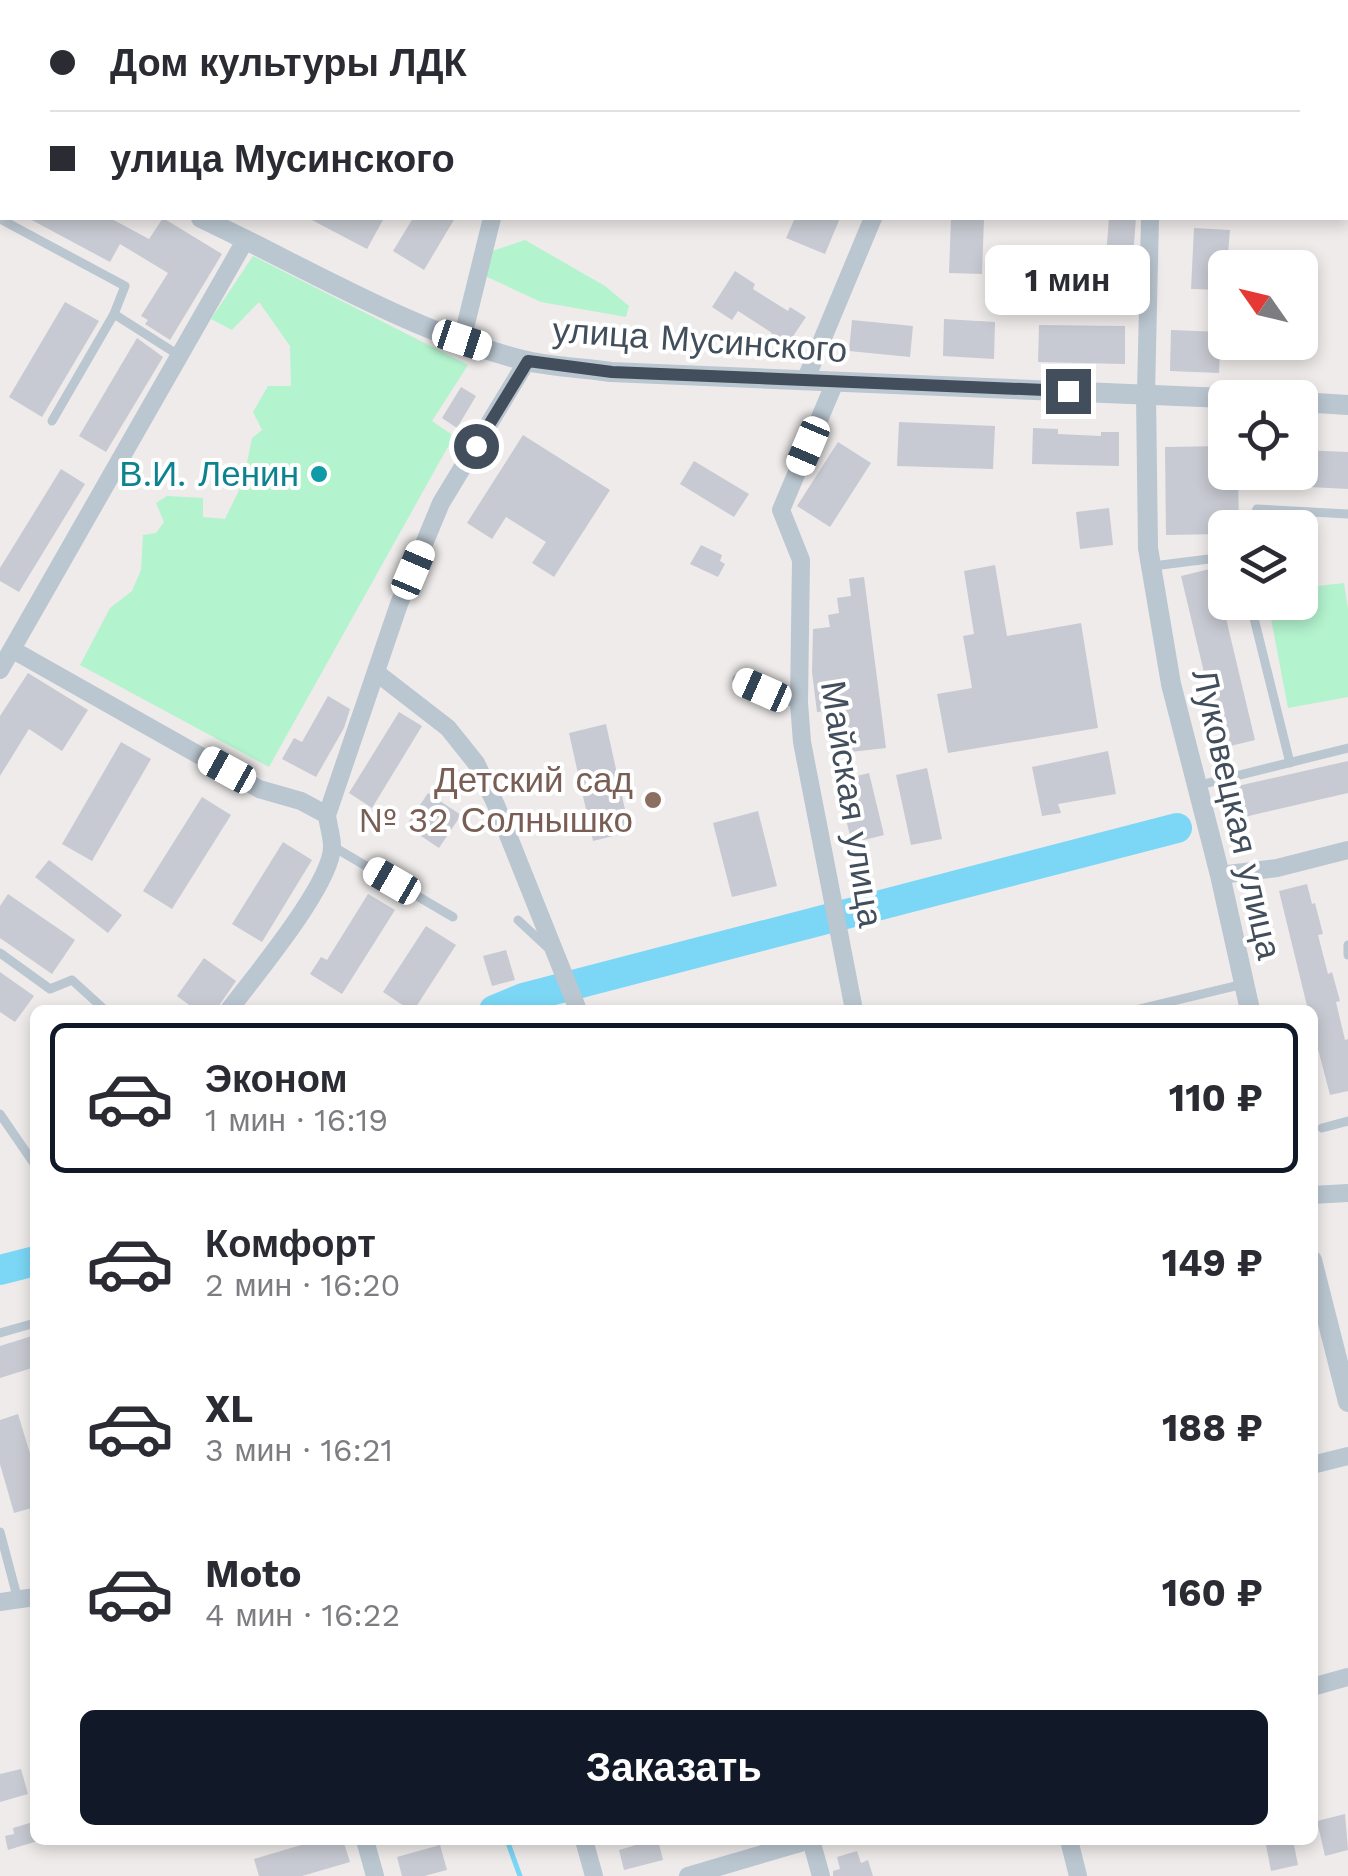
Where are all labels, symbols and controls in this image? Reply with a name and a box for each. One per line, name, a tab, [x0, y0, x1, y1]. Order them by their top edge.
text: Дом культуры ЛДК	[110, 41, 467, 85]
text: улица Мусинского	[110, 137, 455, 181]
callout: 1 мин	[986, 246, 1150, 316]
north arrow	[1208, 250, 1318, 360]
map controls	[1208, 250, 1318, 620]
text: 1 мин	[1025, 261, 1110, 299]
street label: улица Мусинского	[551, 309, 849, 371]
car	[429, 316, 495, 364]
route end	[1046, 369, 1091, 414]
button: locate	[1208, 380, 1318, 490]
car	[782, 413, 834, 479]
route start	[454, 424, 499, 469]
place label: В.И. Ленин	[119, 453, 299, 495]
marker: В.И. Ленин	[308, 463, 330, 485]
button: layers	[1208, 510, 1318, 620]
car	[387, 537, 439, 603]
car	[728, 664, 796, 716]
street label: Луковецкая улица	[1183, 665, 1291, 964]
street label: Майская улица	[812, 678, 892, 931]
car	[193, 742, 261, 798]
place label: Детский сад № 32 Солнышко	[358, 759, 633, 841]
marker: Детский сад № 32 Солнышко	[642, 789, 664, 811]
car	[359, 853, 425, 909]
icon: car	[85, 1053, 175, 1143]
text: Эконом	[205, 1057, 348, 1101]
text: 110 ₽	[1169, 1076, 1263, 1120]
text: 1 мин · 16:19	[205, 1101, 388, 1139]
icon: car	[85, 1218, 175, 1308]
text: Комфорт	[205, 1222, 376, 1266]
text: 149 ₽	[1162, 1241, 1263, 1285]
text: 2 мин · 16:20	[205, 1266, 401, 1304]
icon: car	[85, 1383, 175, 1473]
text: XL	[205, 1387, 253, 1431]
text: 188 ₽	[1162, 1406, 1263, 1450]
text: 3 мин · 16:21	[205, 1431, 393, 1469]
icon: car	[85, 1548, 175, 1638]
text: Moto	[205, 1552, 301, 1596]
text: 160 ₽	[1162, 1571, 1263, 1615]
text: 4 мин · 16:22	[205, 1596, 400, 1634]
button: Заказать	[80, 1710, 1268, 1825]

